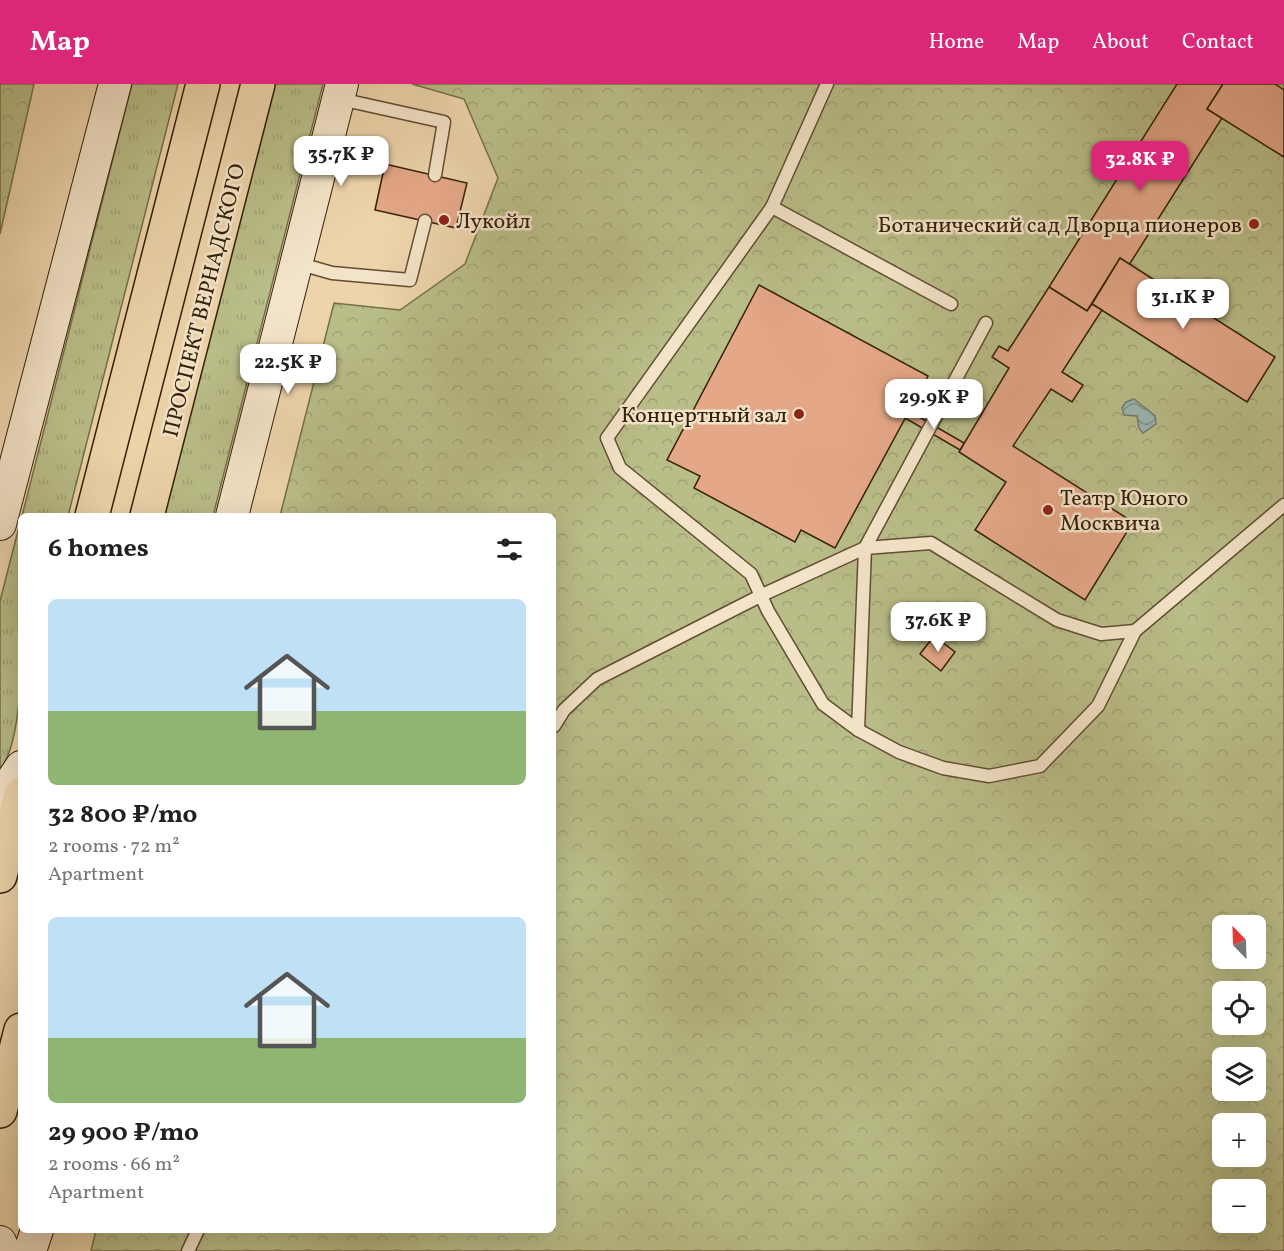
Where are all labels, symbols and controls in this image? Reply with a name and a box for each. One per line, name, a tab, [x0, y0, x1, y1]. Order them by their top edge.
text: Map	[30, 23, 90, 62]
text: Home	[929, 28, 984, 57]
text: Map	[1017, 28, 1059, 57]
text: About	[1092, 28, 1149, 57]
text: Contact	[1182, 28, 1254, 57]
pin: 35.7K ₽	[286, 136, 396, 187]
text: 35.7K ₽	[308, 141, 374, 169]
pin: 32.8K ₽	[1085, 141, 1195, 192]
text: 32.8K ₽	[1105, 146, 1175, 174]
street label: ПРОСПЕКТ ВЕРНАДСКОГО	[156, 161, 254, 441]
place label: Лукойл	[456, 207, 531, 238]
place label: Ботанический сад Дворца пионеров	[878, 211, 1242, 242]
marker: Лукойл	[437, 213, 451, 227]
marker: Ботанический сад Дворца пионеров	[1247, 217, 1261, 231]
pin: 31.1K ₽	[1128, 279, 1238, 330]
text: 31.1K ₽	[1151, 284, 1215, 312]
pin: 22.5K ₽	[233, 344, 343, 395]
text: 22.5K ₽	[254, 349, 322, 377]
pin: 29.9K ₽	[879, 379, 989, 430]
text: 29.9K ₽	[899, 384, 969, 412]
place label: Концертный зал	[621, 401, 787, 432]
marker: Концертный зал	[792, 407, 806, 421]
place label: Театр Юного Москвича	[1060, 484, 1188, 540]
marker: Театр Юного Москвича	[1041, 503, 1055, 517]
text: 6 homes	[48, 531, 149, 567]
icon: filters	[493, 533, 526, 566]
pin: 37.6K ₽	[883, 602, 993, 653]
text: 37.6K ₽	[905, 607, 971, 635]
icon: home	[233, 638, 341, 746]
text: 32 800 ₽/mo	[48, 797, 198, 833]
text: 2 rooms · 72 m²	[48, 833, 180, 861]
text: Apartment	[48, 861, 144, 889]
north arrow	[1212, 915, 1266, 969]
map controls	[1212, 915, 1266, 1233]
icon: home	[233, 956, 341, 1064]
button: locate	[1212, 981, 1266, 1035]
button: layers	[1212, 1047, 1266, 1101]
button: +	[1212, 1113, 1266, 1167]
text: 29 900 ₽/mo	[48, 1115, 199, 1151]
text: 2 rooms · 66 m²	[48, 1151, 180, 1179]
text: Apartment	[48, 1179, 144, 1207]
button: −	[1212, 1179, 1266, 1233]

